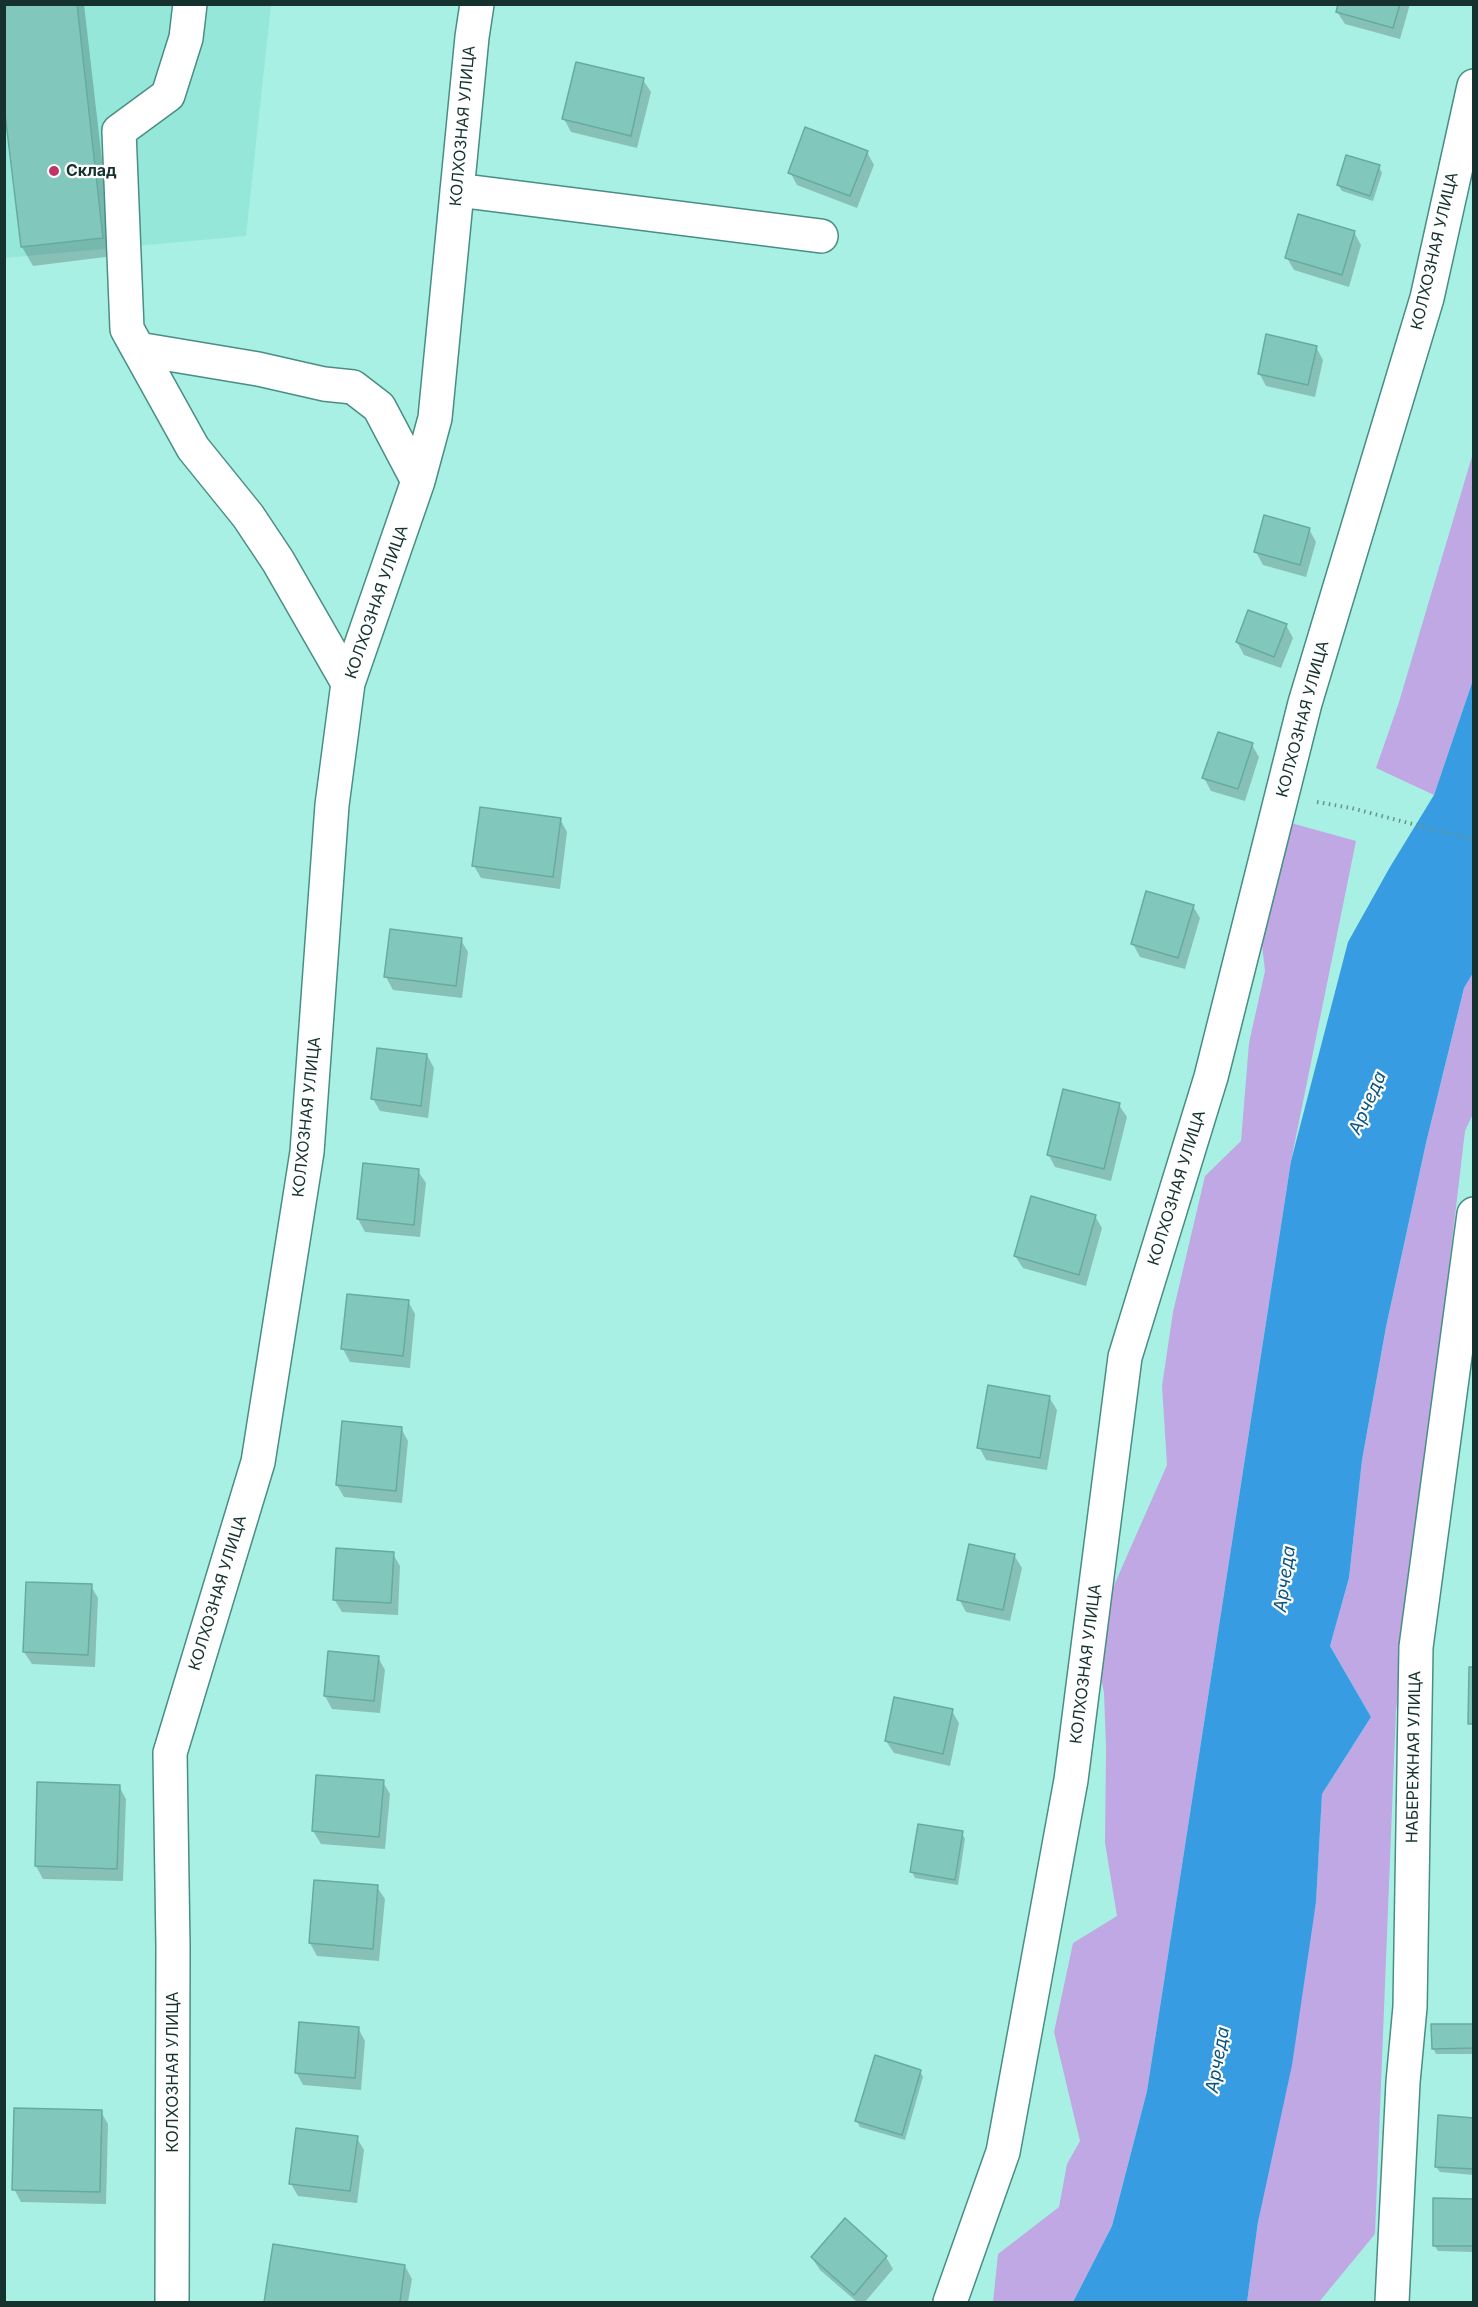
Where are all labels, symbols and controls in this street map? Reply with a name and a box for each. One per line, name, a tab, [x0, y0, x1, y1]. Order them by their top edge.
street label: КОЛХОЗНАЯ УЛИЦА	[446, 45, 480, 207]
place label: Склад	[66, 161, 117, 181]
marker: Склад	[47, 164, 61, 178]
street label: КОЛХОЗНАЯ УЛИЦА	[1408, 170, 1462, 332]
street label: КОЛХОЗНАЯ УЛИЦА	[342, 523, 412, 681]
street label: КОЛХОЗНАЯ УЛИЦА	[1273, 639, 1333, 799]
street label: КОЛХОЗНАЯ УЛИЦА	[289, 1036, 325, 1198]
water label: Арчеда	[1345, 1068, 1391, 1138]
street label: КОЛХОЗНАЯ УЛИЦА	[1144, 1108, 1210, 1268]
street label: КОЛХОЗНАЯ УЛИЦА	[185, 1513, 251, 1673]
water label: Арчеда	[1270, 1544, 1300, 1614]
street label: КОЛХОЗНАЯ УЛИЦА	[1067, 1583, 1105, 1745]
street label: НАБЕРЕЖНАЯ УЛИЦА	[1403, 1671, 1425, 1843]
street label: КОЛХОЗНАЯ УЛИЦА	[163, 1991, 183, 2153]
water label: Арчеда	[1202, 2025, 1234, 2095]

